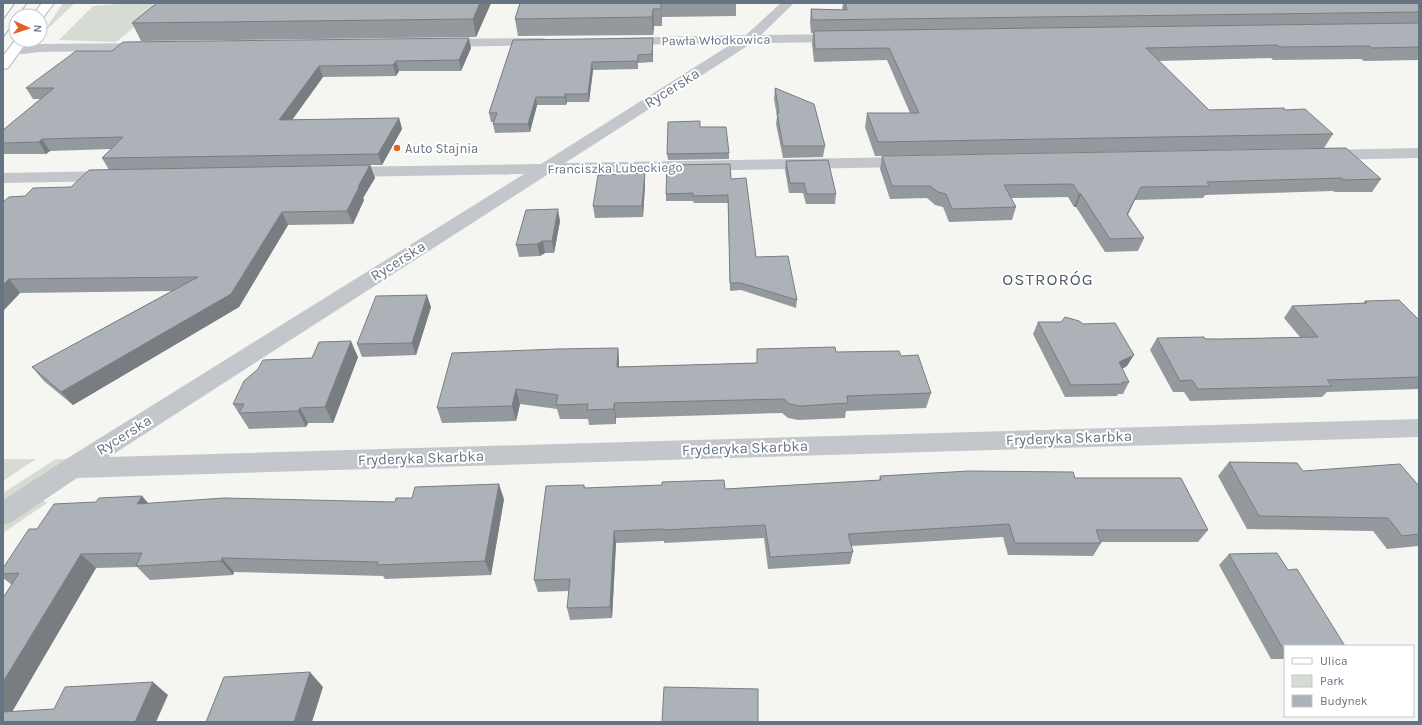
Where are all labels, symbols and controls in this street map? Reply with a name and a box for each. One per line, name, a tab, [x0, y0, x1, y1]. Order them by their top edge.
north arrow	[8, 8, 48, 48]
text: N	[31, 24, 44, 33]
street label: Pawła Włodkowica	[661, 32, 771, 48]
street label: Rycerska	[641, 64, 703, 112]
place label: Auto Stajnia	[405, 141, 478, 156]
marker: Auto Stajnia	[392, 143, 402, 153]
street label: Franciszka Lubeckiego	[547, 159, 683, 177]
street label: Rycerska	[367, 237, 429, 285]
district label: OSTRORÓG	[1002, 269, 1094, 289]
street label: Rycerska	[93, 411, 155, 459]
street label: Fryderyka Skarbka	[1006, 427, 1132, 449]
street label: Fryderyka Skarbka	[682, 437, 808, 459]
street label: Fryderyka Skarbka	[358, 447, 484, 469]
legend	[1284, 645, 1414, 717]
text: Ulica	[1320, 654, 1348, 668]
text: Park	[1320, 674, 1345, 688]
text: Budynek	[1320, 694, 1368, 708]

